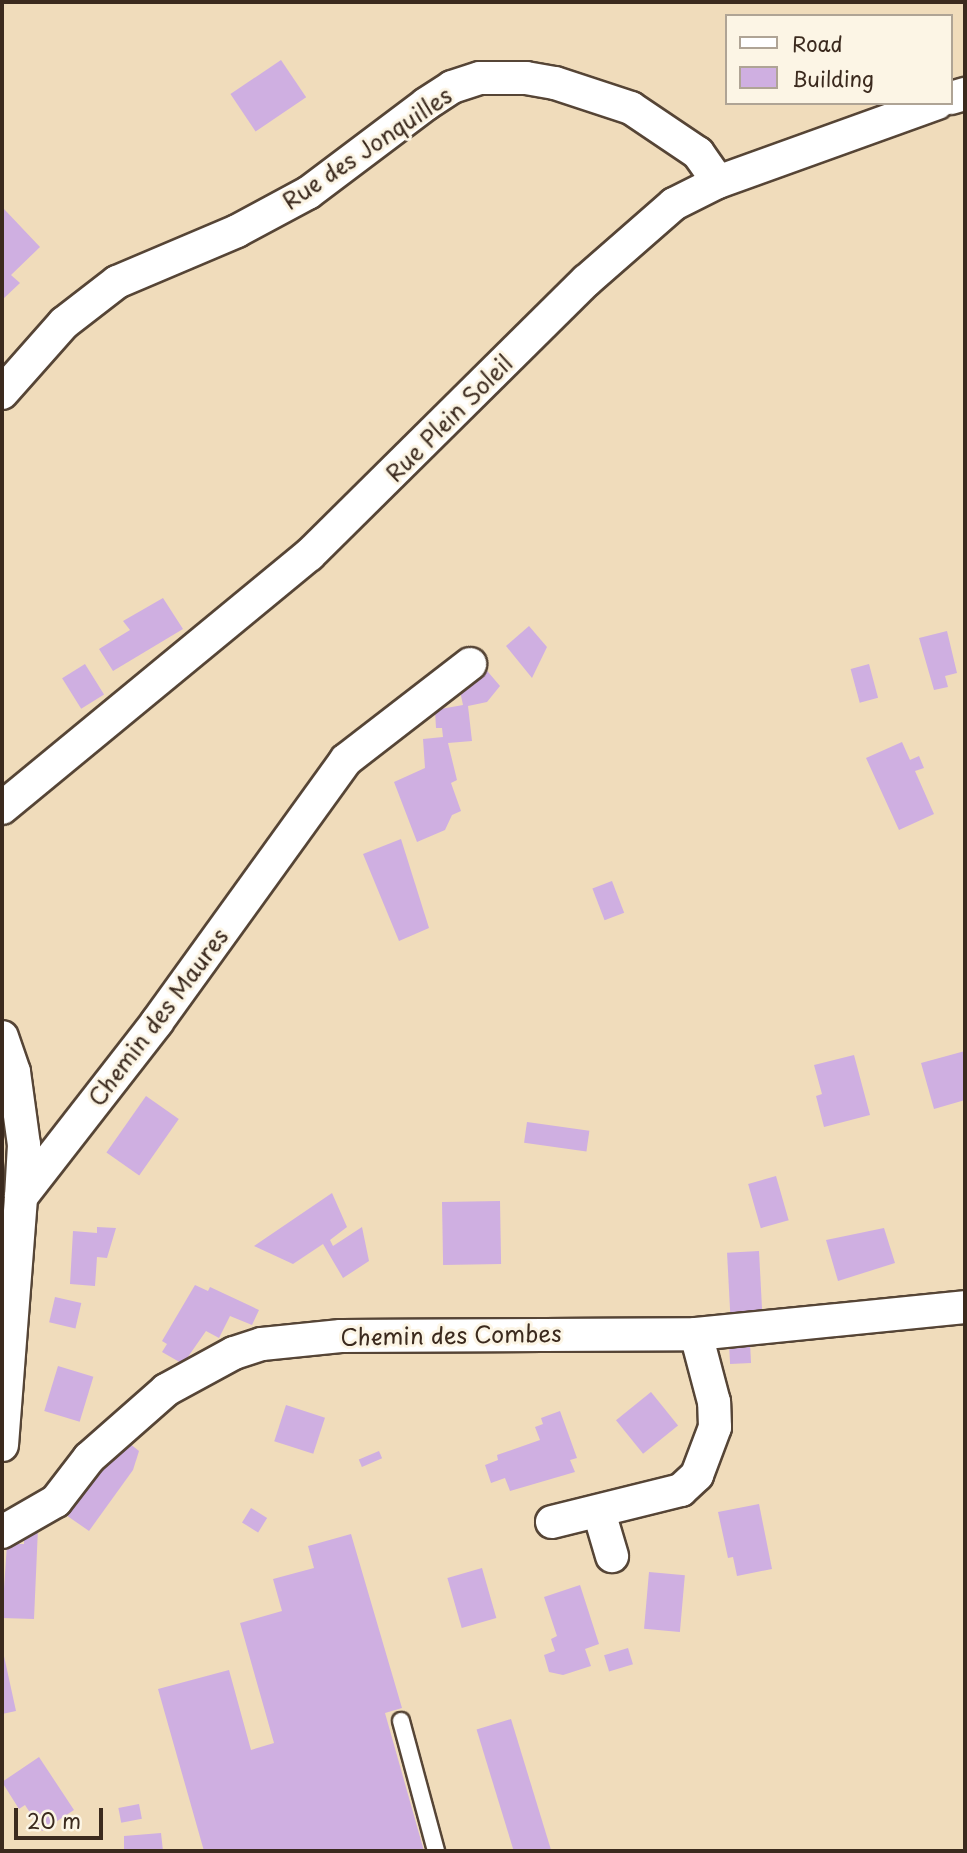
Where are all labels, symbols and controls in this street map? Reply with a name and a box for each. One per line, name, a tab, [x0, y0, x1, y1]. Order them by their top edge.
legend	[726, 14, 953, 105]
text: Road	[792, 27, 843, 59]
text: Building	[792, 62, 874, 94]
street label: Rue des Jonquilles	[276, 80, 458, 216]
street label: Rue Plein Soleil	[379, 348, 519, 488]
street label: Chemin des Maures	[82, 923, 234, 1111]
street label: Chemin des Combes	[340, 1319, 562, 1351]
scale bar	[18, 1794, 107, 1838]
text: 20 m	[27, 1804, 81, 1836]

